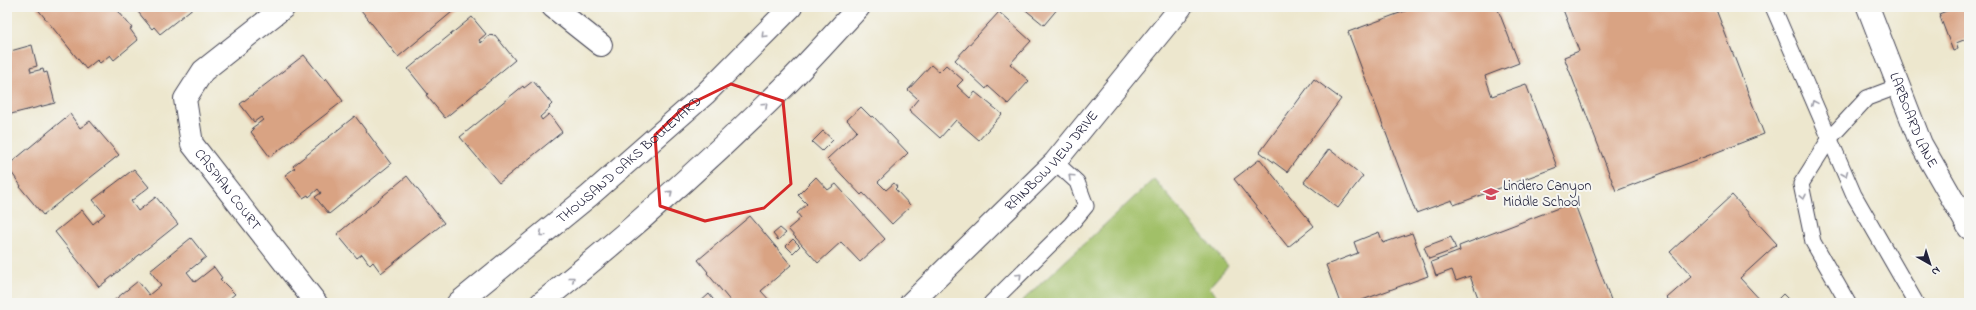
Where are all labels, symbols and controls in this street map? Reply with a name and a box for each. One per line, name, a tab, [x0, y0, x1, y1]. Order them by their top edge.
one-way arrow	[761, 30, 768, 38]
street label: LARBOARD LANE	[1884, 69, 1943, 172]
street label: THOUSAND OAKS BOULEVARD	[552, 91, 706, 229]
one-way arrow	[1811, 99, 1819, 107]
one-way arrow	[760, 102, 768, 110]
street label: RAINBOW VIEW DRIVE	[1000, 106, 1103, 216]
street label: CASPIAN COURT	[189, 144, 266, 235]
one-way arrow	[1840, 170, 1848, 178]
one-way arrow	[1068, 174, 1076, 182]
place label: Lindero Canyon Middle School	[1503, 176, 1591, 213]
school or university icon: Lindero Canyon Middle School	[1482, 185, 1500, 203]
one-way arrow	[665, 191, 673, 198]
one-way arrow	[1799, 194, 1807, 200]
one-way arrow	[540, 230, 547, 237]
north arrow	[1910, 244, 1950, 284]
text: N	[1928, 262, 1944, 280]
one-way arrow	[1014, 273, 1022, 281]
one-way arrow	[567, 276, 574, 283]

